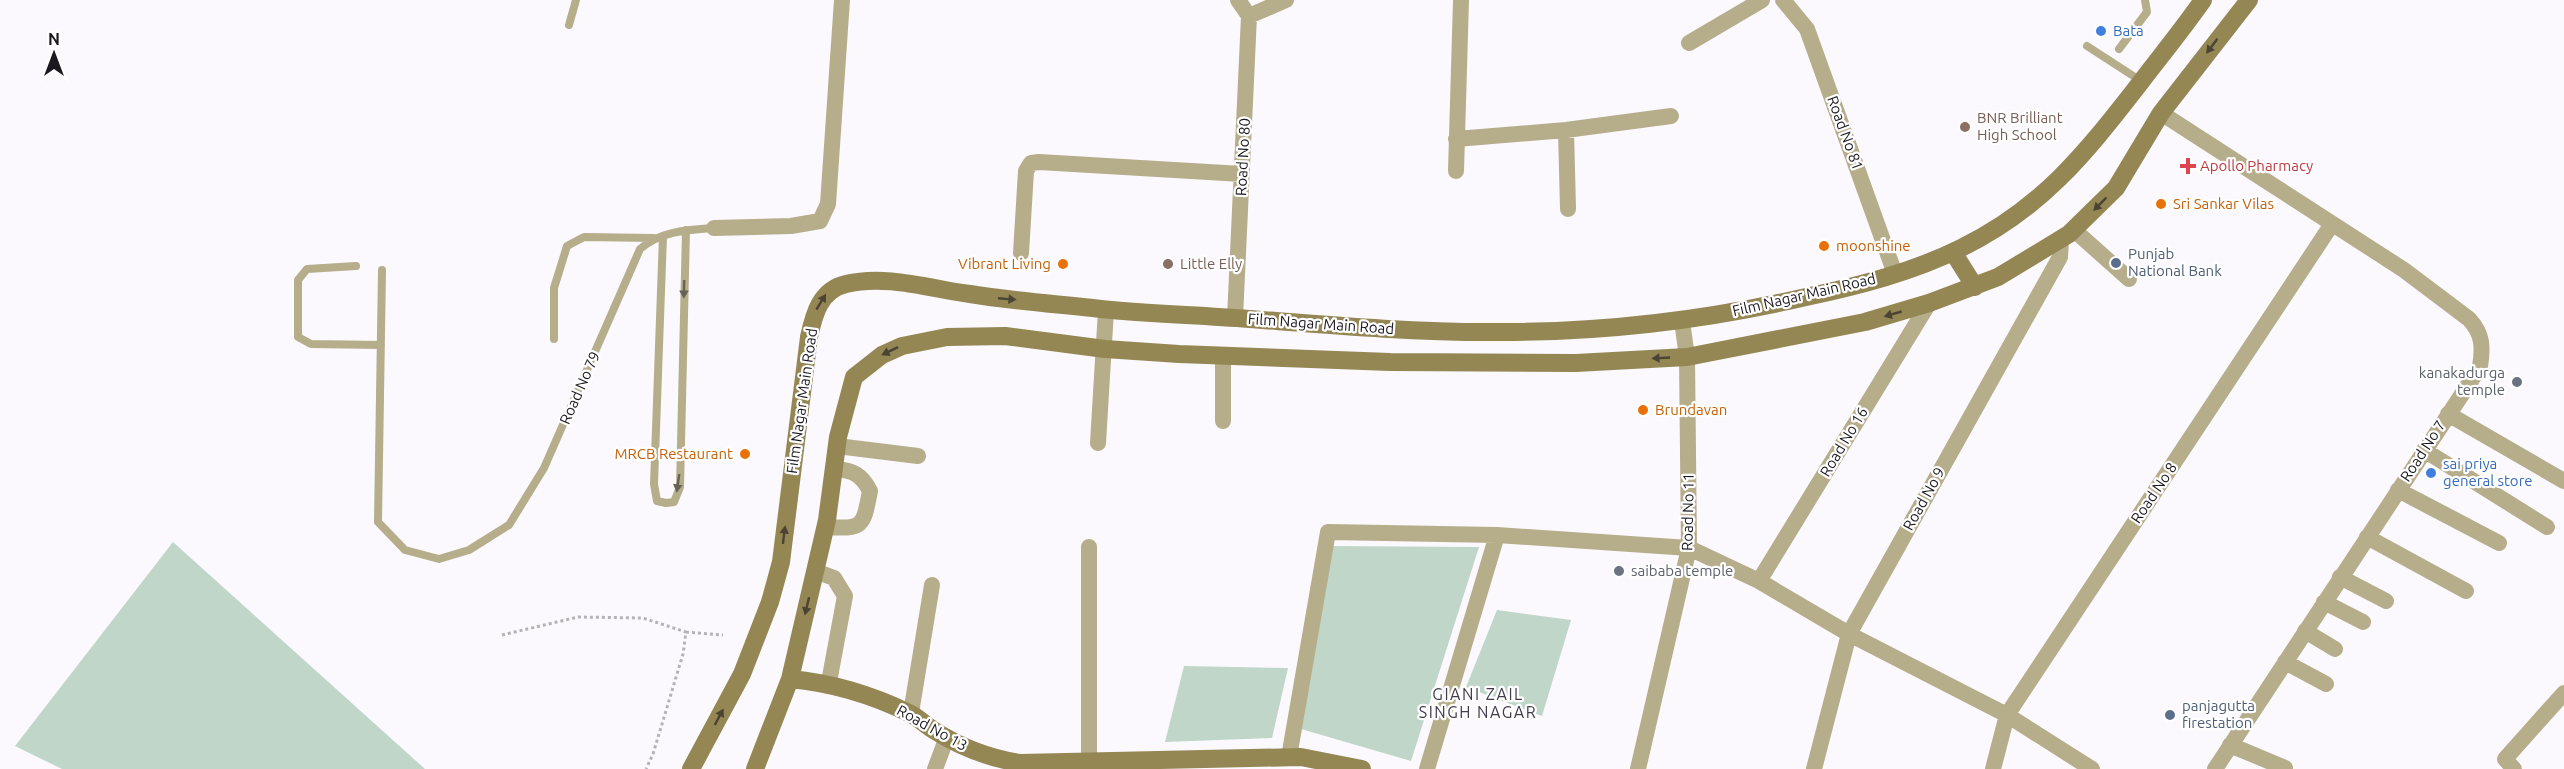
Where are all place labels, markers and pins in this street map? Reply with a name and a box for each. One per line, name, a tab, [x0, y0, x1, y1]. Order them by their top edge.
place label: Bata	[2113, 22, 2144, 39]
marker: Bata	[2094, 24, 2108, 38]
place label: BNR Brilliant High School	[1977, 109, 2063, 143]
marker: BNR Brilliant High School	[1958, 120, 1972, 134]
place label: Apollo Pharmacy	[2200, 157, 2313, 174]
marker: Apollo Pharmacy	[2181, 159, 2195, 173]
place label: Sri Sankar Vilas	[2173, 195, 2274, 212]
marker: Sri Sankar Vilas	[2154, 197, 2168, 211]
place label: moonshine	[1836, 237, 1911, 254]
marker: moonshine	[1817, 239, 1831, 253]
place label: Punjab National Bank	[2128, 245, 2222, 279]
place label: Vibrant Living	[958, 255, 1051, 272]
place label: Little Elly	[1180, 255, 1242, 272]
marker: Punjab National Bank	[2109, 256, 2123, 270]
marker: Vibrant Living	[1056, 257, 1070, 271]
marker: Little Elly	[1161, 257, 1175, 271]
place label: kanakadurga temple	[2419, 364, 2505, 398]
marker: kanakadurga temple	[2510, 375, 2524, 389]
place label: Brundavan	[1655, 401, 1727, 418]
marker: Brundavan	[1636, 403, 1650, 417]
place label: MRCB Restaurant	[614, 445, 733, 462]
marker: MRCB Restaurant	[738, 447, 752, 461]
place label: sai priya general store	[2443, 455, 2533, 489]
marker: sai priya general store	[2424, 466, 2438, 480]
place label: saibaba temple	[1631, 562, 1733, 579]
marker: saibaba temple	[1612, 564, 1626, 578]
place label: panjagutta firestation	[2182, 697, 2255, 731]
marker: panjagutta firestation	[2163, 708, 2177, 722]

